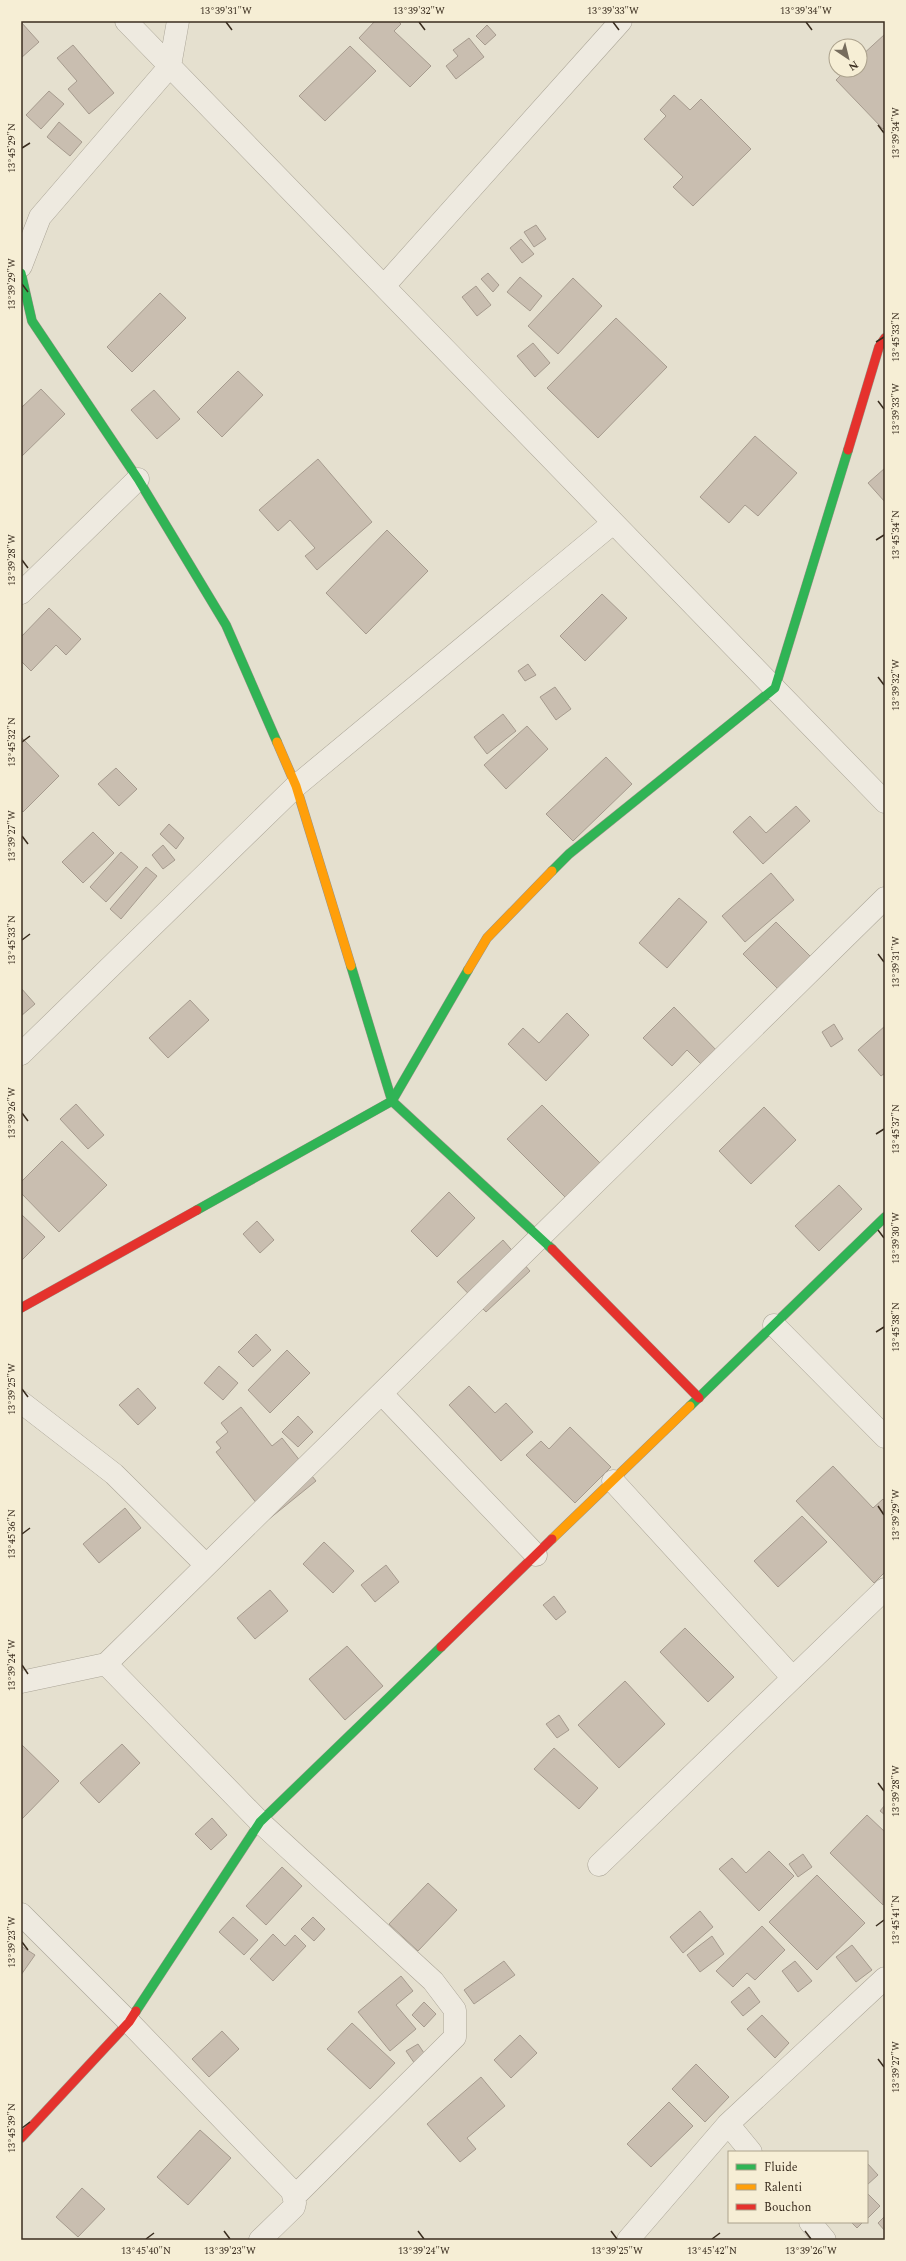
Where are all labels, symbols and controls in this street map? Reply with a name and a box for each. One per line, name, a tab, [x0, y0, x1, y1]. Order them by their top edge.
text: 13°39'31"W	[200, 3, 252, 19]
text: 13°39'32"W	[393, 3, 445, 19]
text: 13°39'33"W	[587, 3, 639, 19]
text: 13°39'34"W	[780, 3, 832, 19]
north arrow	[828, 38, 868, 78]
text: N	[845, 56, 862, 75]
text: 13°39'34"W	[888, 107, 904, 159]
text: 13°45'29"N	[4, 123, 20, 173]
text: 13°39'29"W	[4, 258, 20, 310]
text: 13°45'33"N	[888, 312, 904, 362]
text: 13°39'33"W	[888, 383, 904, 435]
text: 13°45'34"N	[888, 510, 904, 560]
text: 13°39'28"W	[4, 534, 20, 586]
text: 13°39'32"W	[888, 659, 904, 711]
text: 13°45'32"N	[4, 717, 20, 767]
text: 13°39'27"W	[4, 810, 20, 862]
text: 13°45'33"N	[4, 915, 20, 965]
text: 13°39'31"W	[888, 936, 904, 988]
text: 13°39'26"W	[4, 1087, 20, 1139]
text: 13°45'37"N	[888, 1104, 904, 1154]
text: 13°39'30"W	[888, 1212, 904, 1264]
text: 13°45'38"N	[888, 1302, 904, 1352]
text: 13°39'25"W	[4, 1363, 20, 1415]
text: 13°39'29"W	[888, 1489, 904, 1541]
text: 13°45'36"N	[4, 1509, 20, 1559]
text: 13°39'24"W	[4, 1639, 20, 1691]
text: 13°39'28"W	[888, 1765, 904, 1817]
text: 13°45'41"N	[888, 1895, 904, 1945]
text: 13°39'23"W	[4, 1916, 20, 1968]
text: 13°39'27"W	[888, 2041, 904, 2093]
text: 13°45'39"N	[4, 2103, 20, 2153]
legend	[728, 2151, 868, 2223]
text: Fluide	[764, 2158, 798, 2177]
text: Ralenti	[764, 2178, 802, 2197]
text: Bouchon	[764, 2198, 811, 2217]
text: 13°45'40"N	[121, 2243, 171, 2259]
text: 13°39'23"W	[204, 2243, 256, 2259]
text: 13°39'24"W	[398, 2243, 450, 2259]
text: 13°39'25"W	[591, 2243, 643, 2259]
text: 13°45'42"N	[687, 2243, 737, 2259]
text: 13°39'26"W	[785, 2243, 837, 2259]

